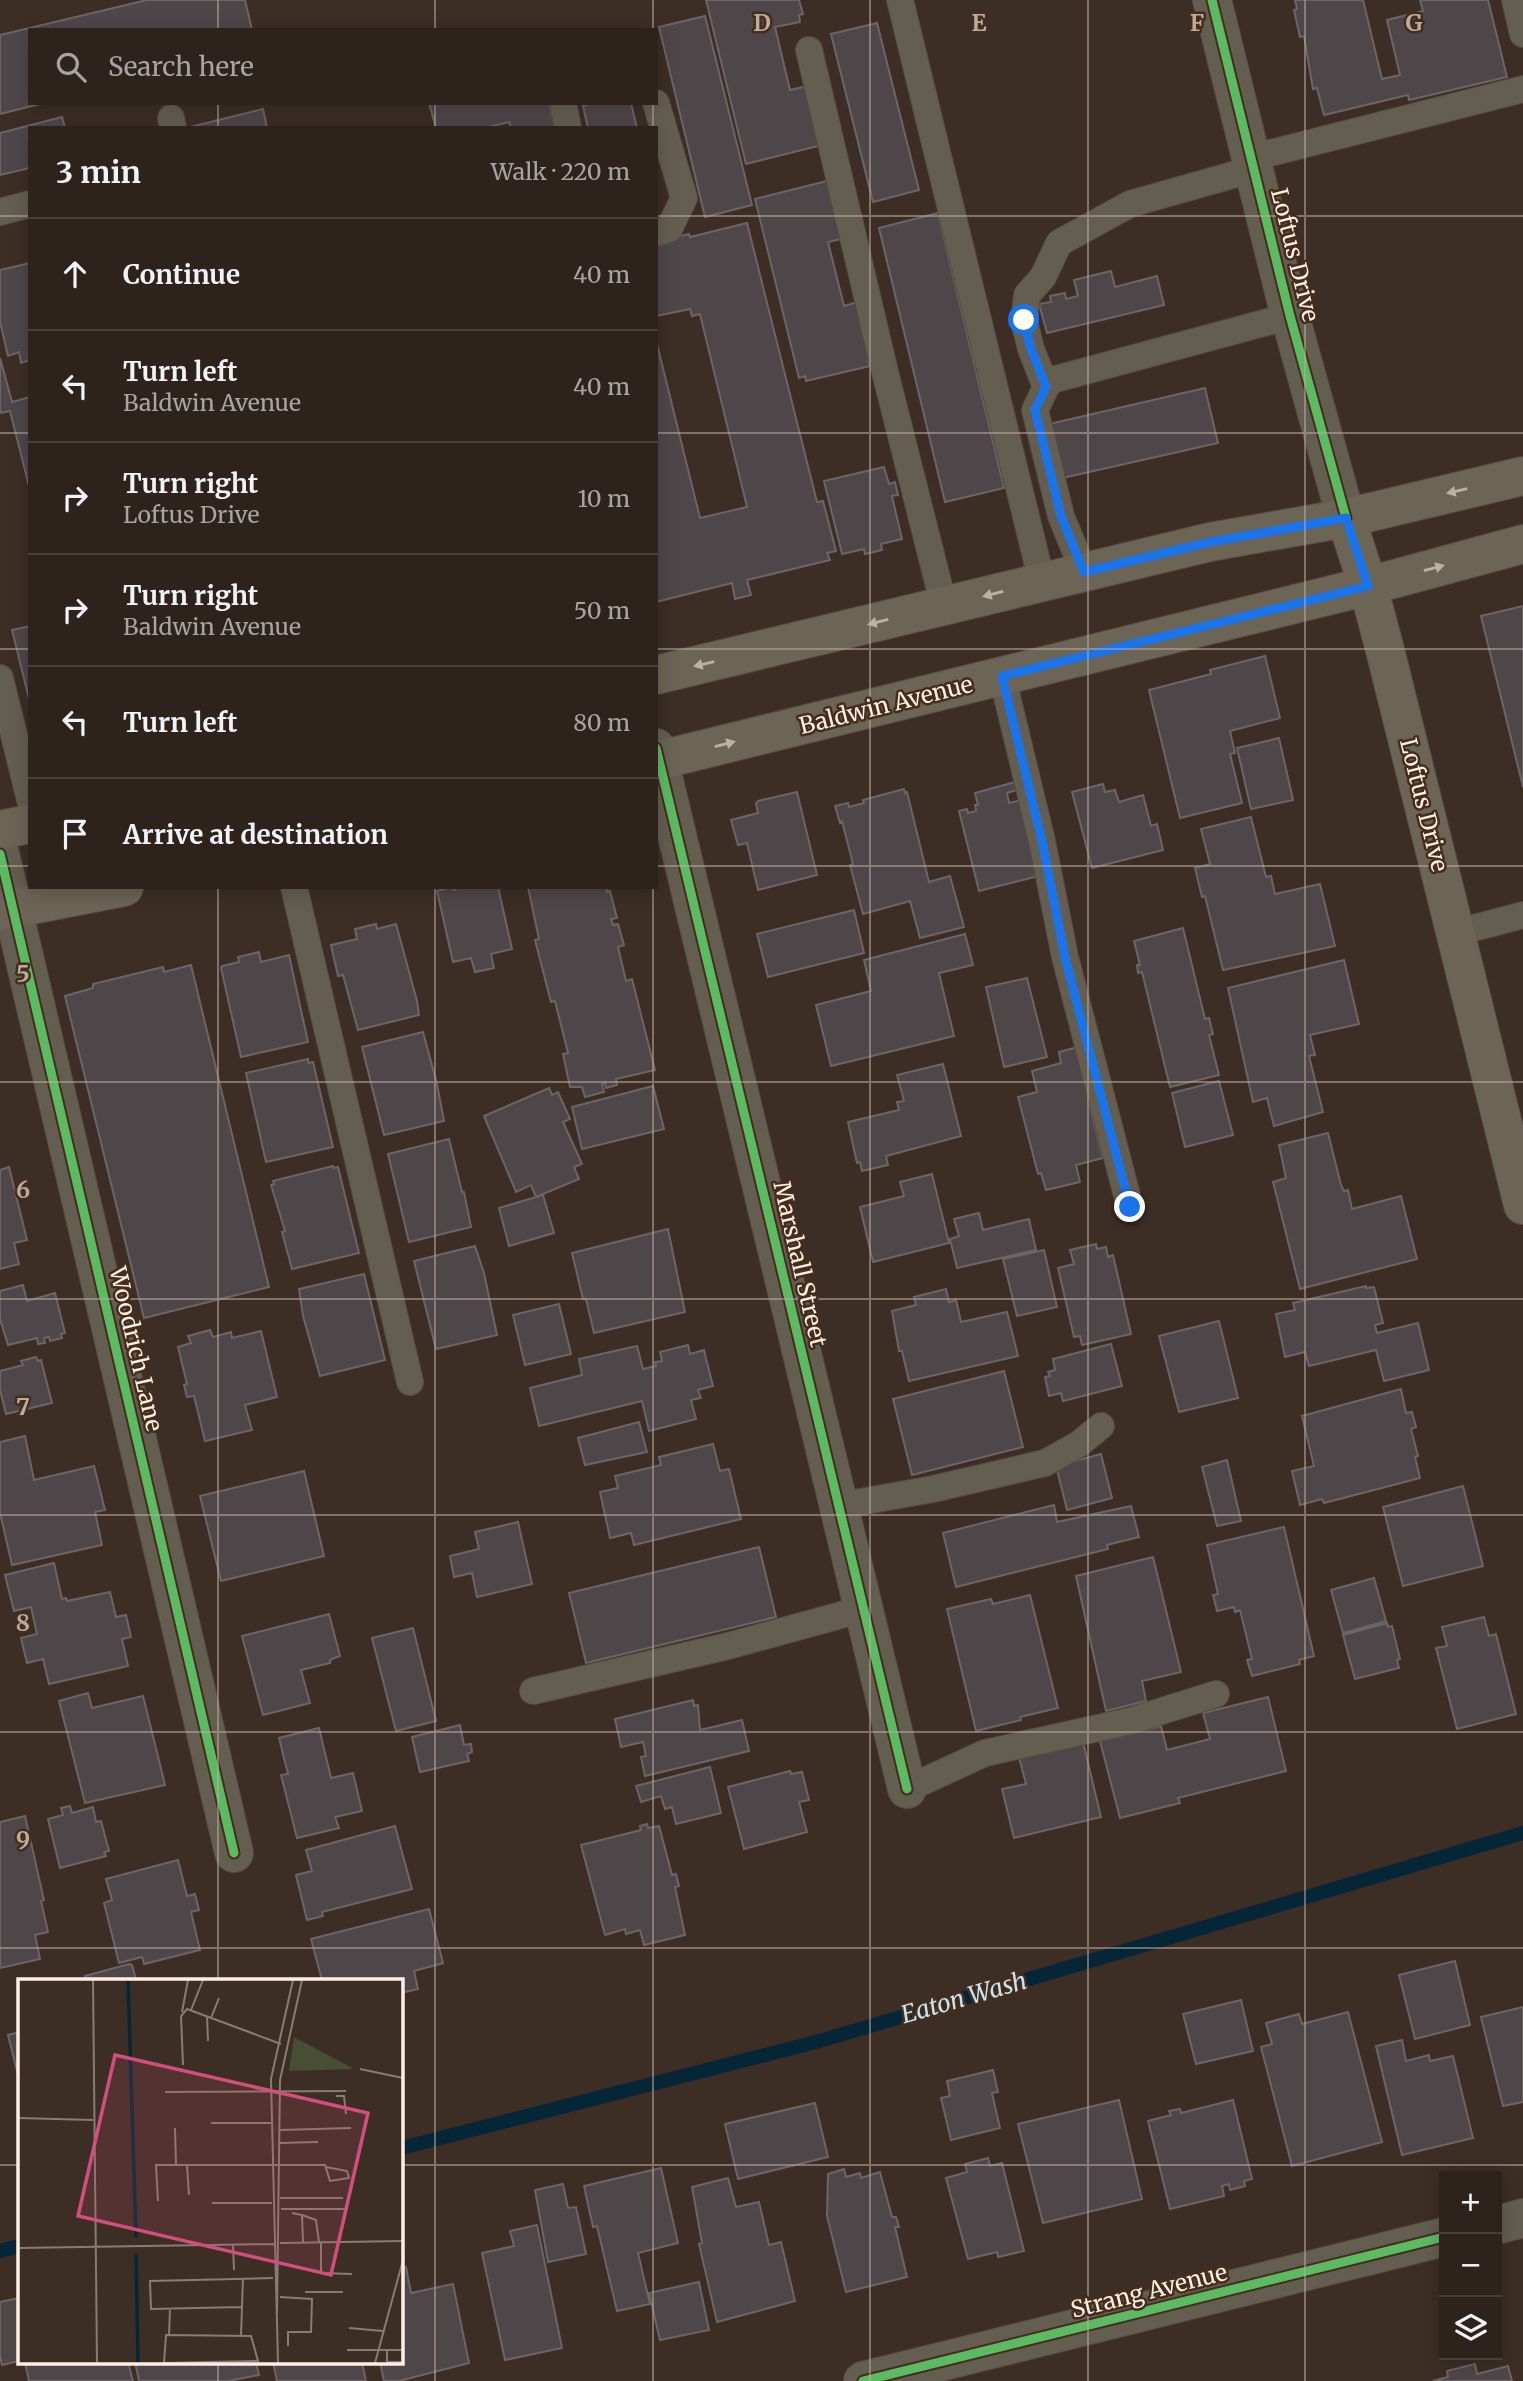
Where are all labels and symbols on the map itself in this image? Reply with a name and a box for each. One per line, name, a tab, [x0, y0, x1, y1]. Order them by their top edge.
text: D	[753, 8, 771, 37]
text: E	[971, 8, 987, 37]
text: F	[1190, 8, 1204, 37]
text: G	[1406, 8, 1423, 37]
street label: Loftus Drive	[1265, 185, 1326, 325]
route start	[1008, 304, 1039, 335]
one-way arrow	[1446, 486, 1468, 497]
one-way arrow	[1424, 563, 1445, 573]
one-way arrow	[982, 589, 1004, 600]
one-way arrow	[867, 617, 889, 628]
one-way arrow	[693, 659, 715, 670]
street label: Baldwin Avenue	[796, 669, 976, 740]
street label: Loftus Drive	[1394, 735, 1455, 875]
one-way arrow	[714, 738, 736, 749]
text: 5	[16, 959, 30, 988]
text: 6	[16, 1175, 30, 1204]
street label: Marshall Street	[767, 1178, 834, 1350]
route end	[1114, 1191, 1145, 1222]
street label: Woodrich Lane	[103, 1263, 170, 1434]
text: 7	[16, 1392, 30, 1421]
text: 8	[16, 1608, 30, 1637]
text: 9	[16, 1825, 30, 1854]
water label: Eaton Wash	[897, 1965, 1030, 2030]
inset map	[18, 1979, 402, 2364]
street label: Strang Avenue	[1068, 2257, 1230, 2324]

